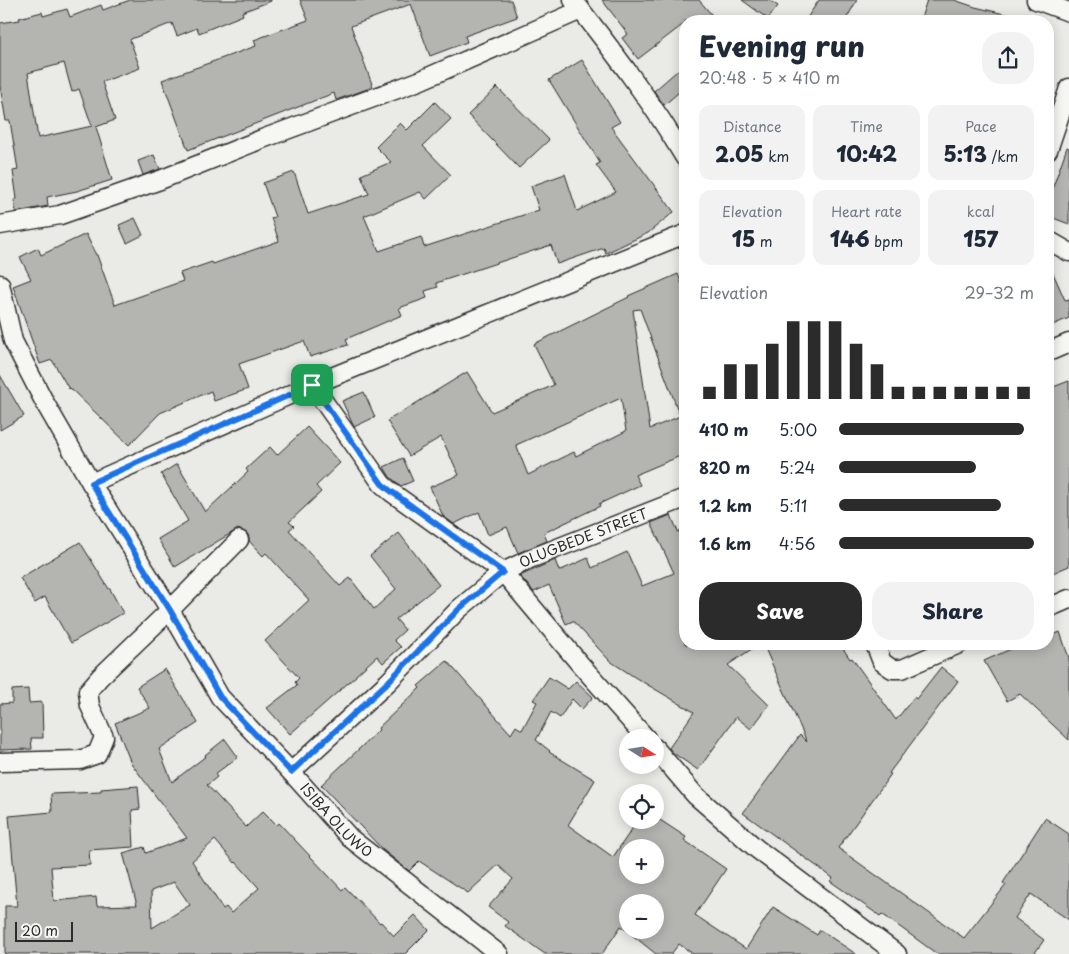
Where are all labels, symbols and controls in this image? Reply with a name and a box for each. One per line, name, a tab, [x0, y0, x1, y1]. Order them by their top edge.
text: Evening run	[699, 24, 865, 67]
button: share	[982, 32, 1034, 84]
text: 20:48 · 5 × 410 m	[699, 65, 840, 89]
text: Distance	[723, 116, 782, 137]
text: Time	[850, 116, 883, 137]
text: Pace	[965, 116, 997, 137]
text: 2.05	[715, 137, 764, 169]
text: 10:42	[836, 137, 897, 169]
text: 5:13	[943, 137, 987, 169]
text: km	[764, 146, 789, 167]
text: /km	[987, 146, 1018, 167]
text: Elevation	[722, 201, 782, 222]
text: Heart rate	[831, 201, 902, 222]
text: kcal	[967, 201, 995, 222]
text: 15	[732, 222, 755, 254]
text: 146	[830, 222, 870, 254]
text: 157	[963, 222, 998, 254]
text: m	[755, 231, 773, 252]
text: bpm	[870, 231, 903, 252]
text: Elevation	[699, 280, 768, 304]
text: 29–32 m	[965, 280, 1034, 304]
pin	[291, 364, 333, 406]
icon: arrive	[298, 371, 326, 399]
text: 410 m	[699, 417, 748, 441]
text: 5:00	[779, 417, 817, 441]
text: 820 m	[699, 455, 750, 479]
text: 5:24	[779, 455, 815, 479]
text: 1.2 km	[699, 493, 752, 517]
text: 5:11	[779, 493, 807, 517]
street label: OLUGBEDE STREET	[515, 502, 651, 573]
text: 1.6 km	[699, 531, 751, 555]
text: 4:56	[779, 531, 816, 555]
button: Save	[699, 582, 862, 640]
button: Share	[872, 582, 1034, 640]
north arrow	[619, 729, 664, 774]
map controls	[619, 729, 664, 939]
street label: ISIBA OLUWO	[295, 778, 377, 862]
button: locate	[619, 784, 664, 829]
button: +	[619, 839, 664, 884]
button: −	[619, 894, 664, 939]
scale bar	[15, 919, 72, 942]
text: 20 m	[22, 920, 58, 941]

